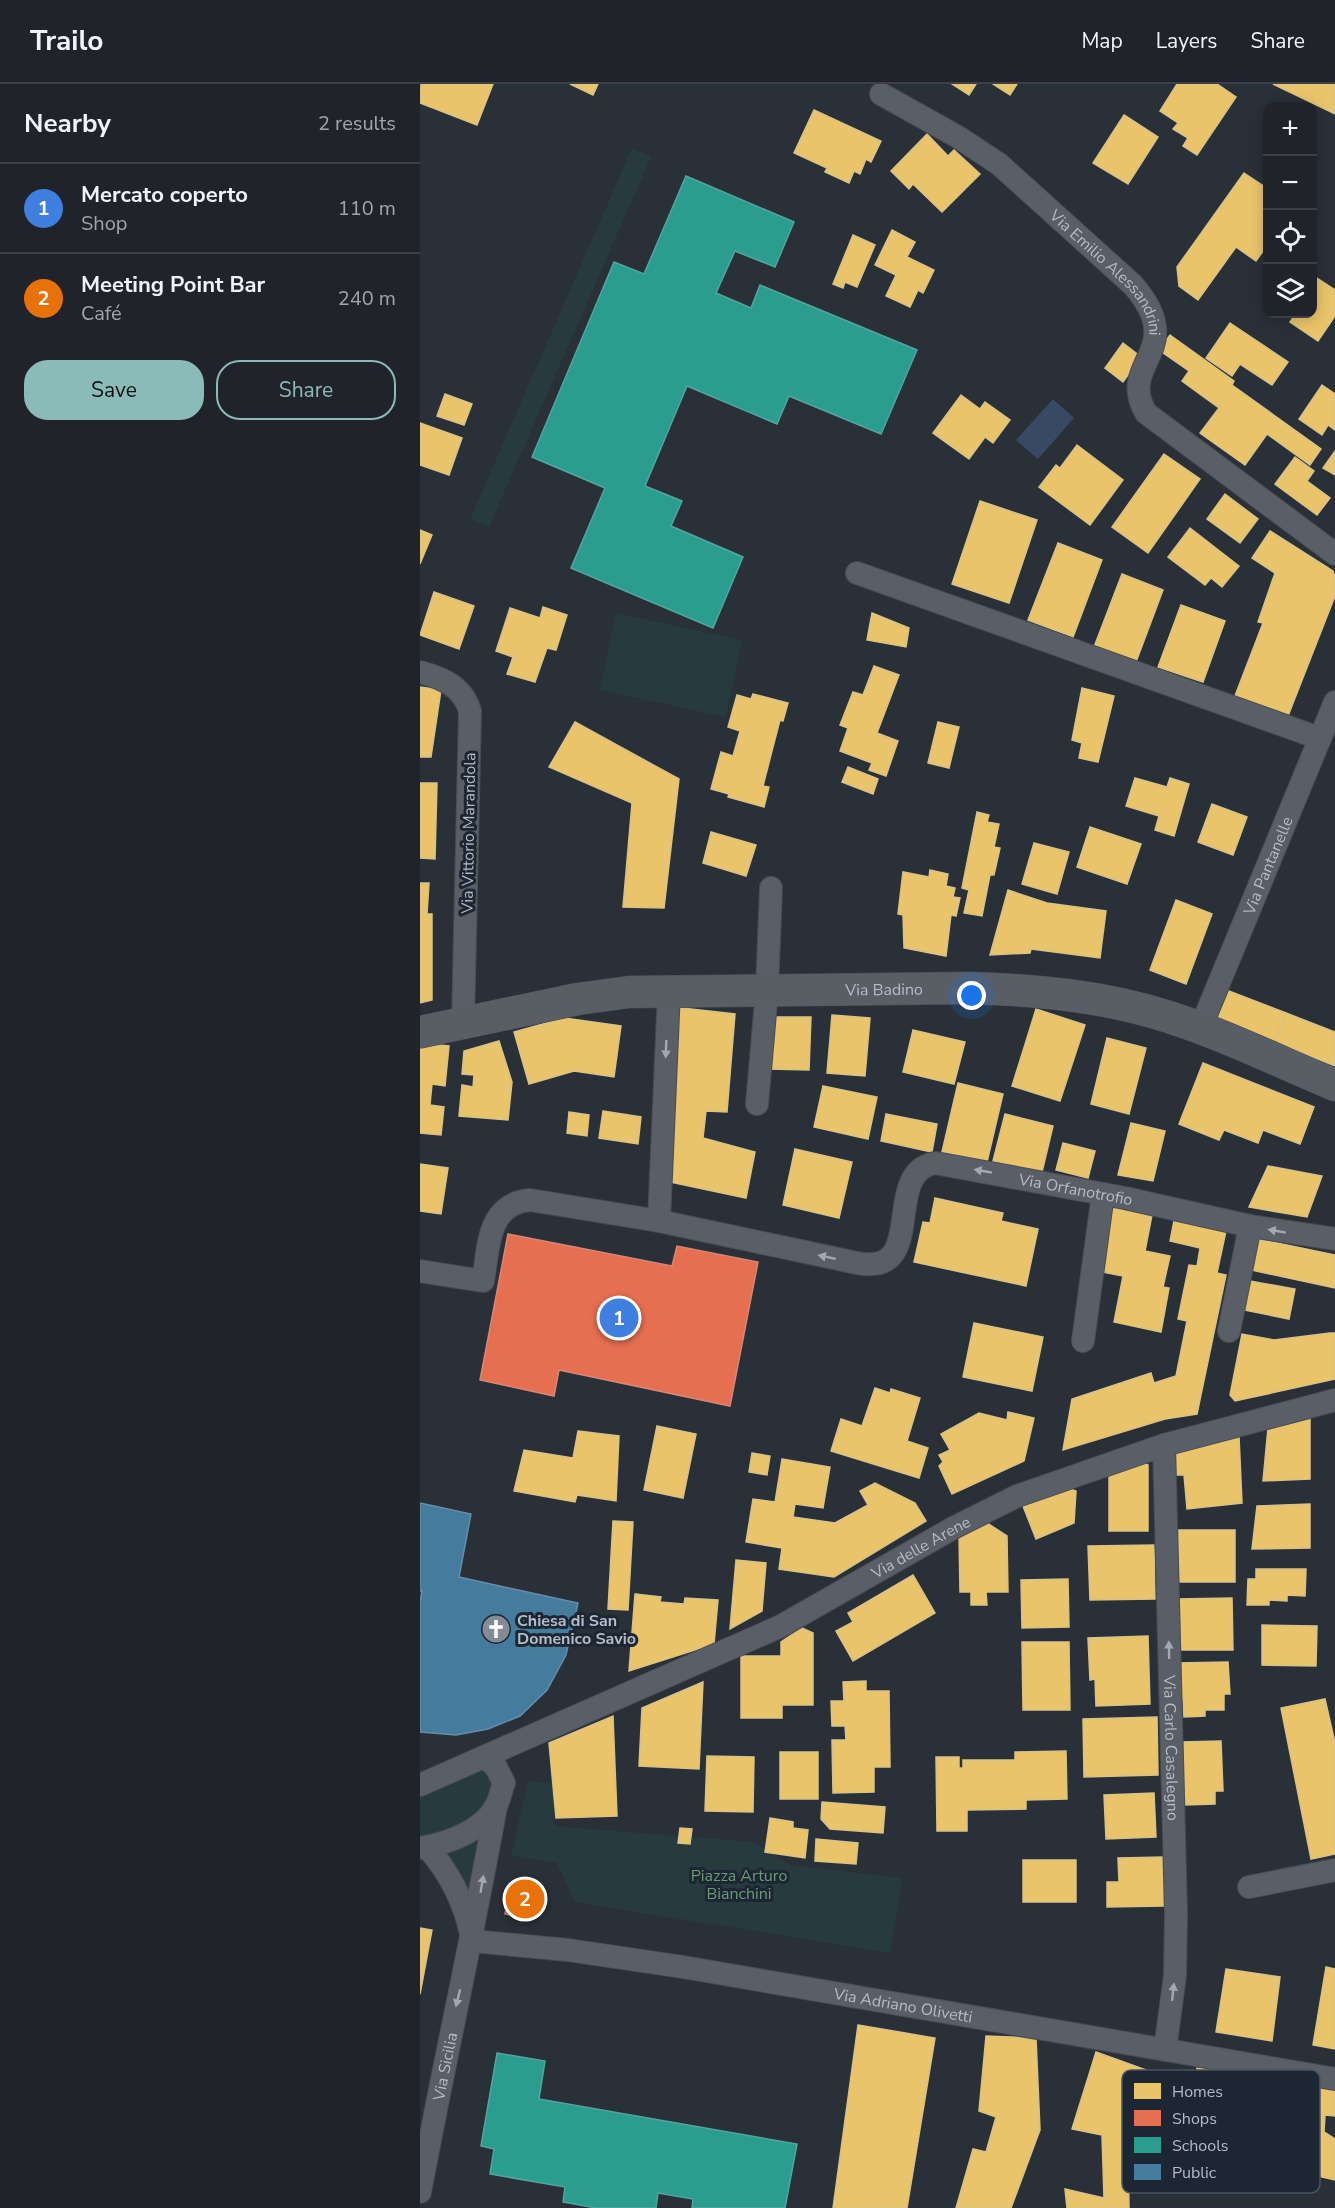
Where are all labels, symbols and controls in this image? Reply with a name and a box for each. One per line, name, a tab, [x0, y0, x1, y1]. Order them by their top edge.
text: Trailo	[30, 22, 103, 60]
text: Map	[1081, 27, 1123, 55]
text: Layers	[1156, 27, 1217, 55]
text: Share	[1250, 27, 1305, 55]
map controls	[1263, 102, 1317, 318]
button: +	[1263, 102, 1317, 156]
text: Nearby	[24, 106, 111, 141]
text: 2 results	[318, 110, 396, 137]
button: −	[1263, 156, 1317, 210]
text: Mercato coperto	[81, 180, 248, 210]
text: 1	[38, 195, 50, 222]
text: 110 m	[338, 195, 396, 222]
street label: Via Emilio Alessandrini	[1044, 204, 1165, 336]
text: Shop	[81, 210, 127, 237]
button: locate	[1263, 210, 1317, 264]
button: layers	[1263, 264, 1317, 318]
text: Meeting Point Bar	[81, 270, 265, 300]
text: 2	[38, 285, 50, 312]
text: 240 m	[338, 285, 396, 312]
text: Café	[81, 300, 122, 327]
button: Save	[24, 360, 204, 420]
button: Share	[216, 360, 396, 420]
street label: Via Vittorio Marandola	[457, 752, 481, 915]
street label: Via Pantanelle	[1238, 813, 1299, 919]
street label: Via Badino	[844, 979, 923, 1001]
your location	[957, 981, 986, 1010]
one-way arrow	[662, 1040, 671, 1059]
one-way arrow	[973, 1166, 992, 1175]
street label: Via Orfanotrofio	[1016, 1168, 1135, 1211]
one-way arrow	[1267, 1226, 1286, 1235]
one-way arrow	[817, 1252, 836, 1261]
pin: 1	[600, 1296, 638, 1340]
street label: Via delle Arene	[867, 1511, 974, 1585]
place label: Chiesa di San Domenico Savio	[517, 1610, 636, 1650]
church icon: Chiesa di San Domenico Savio	[480, 1613, 512, 1645]
one-way arrow	[1165, 1641, 1174, 1660]
street label: Via Carlo Casalegno	[1158, 1674, 1184, 1821]
park label: Piazza Arturo Bianchini	[691, 1865, 787, 1905]
one-way arrow	[478, 1874, 487, 1893]
pin: 2	[506, 1876, 544, 1922]
one-way arrow	[1168, 1982, 1178, 2001]
street label: Via Adriano Olivetti	[831, 1983, 974, 2029]
one-way arrow	[452, 1989, 462, 2007]
street label: Via Sicilia	[428, 2031, 463, 2104]
legend	[1122, 2070, 1320, 2193]
text: Homes	[1172, 2081, 1223, 2103]
text: Shops	[1172, 2108, 1217, 2130]
text: Schools	[1172, 2135, 1228, 2157]
text: Public	[1172, 2162, 1217, 2184]

